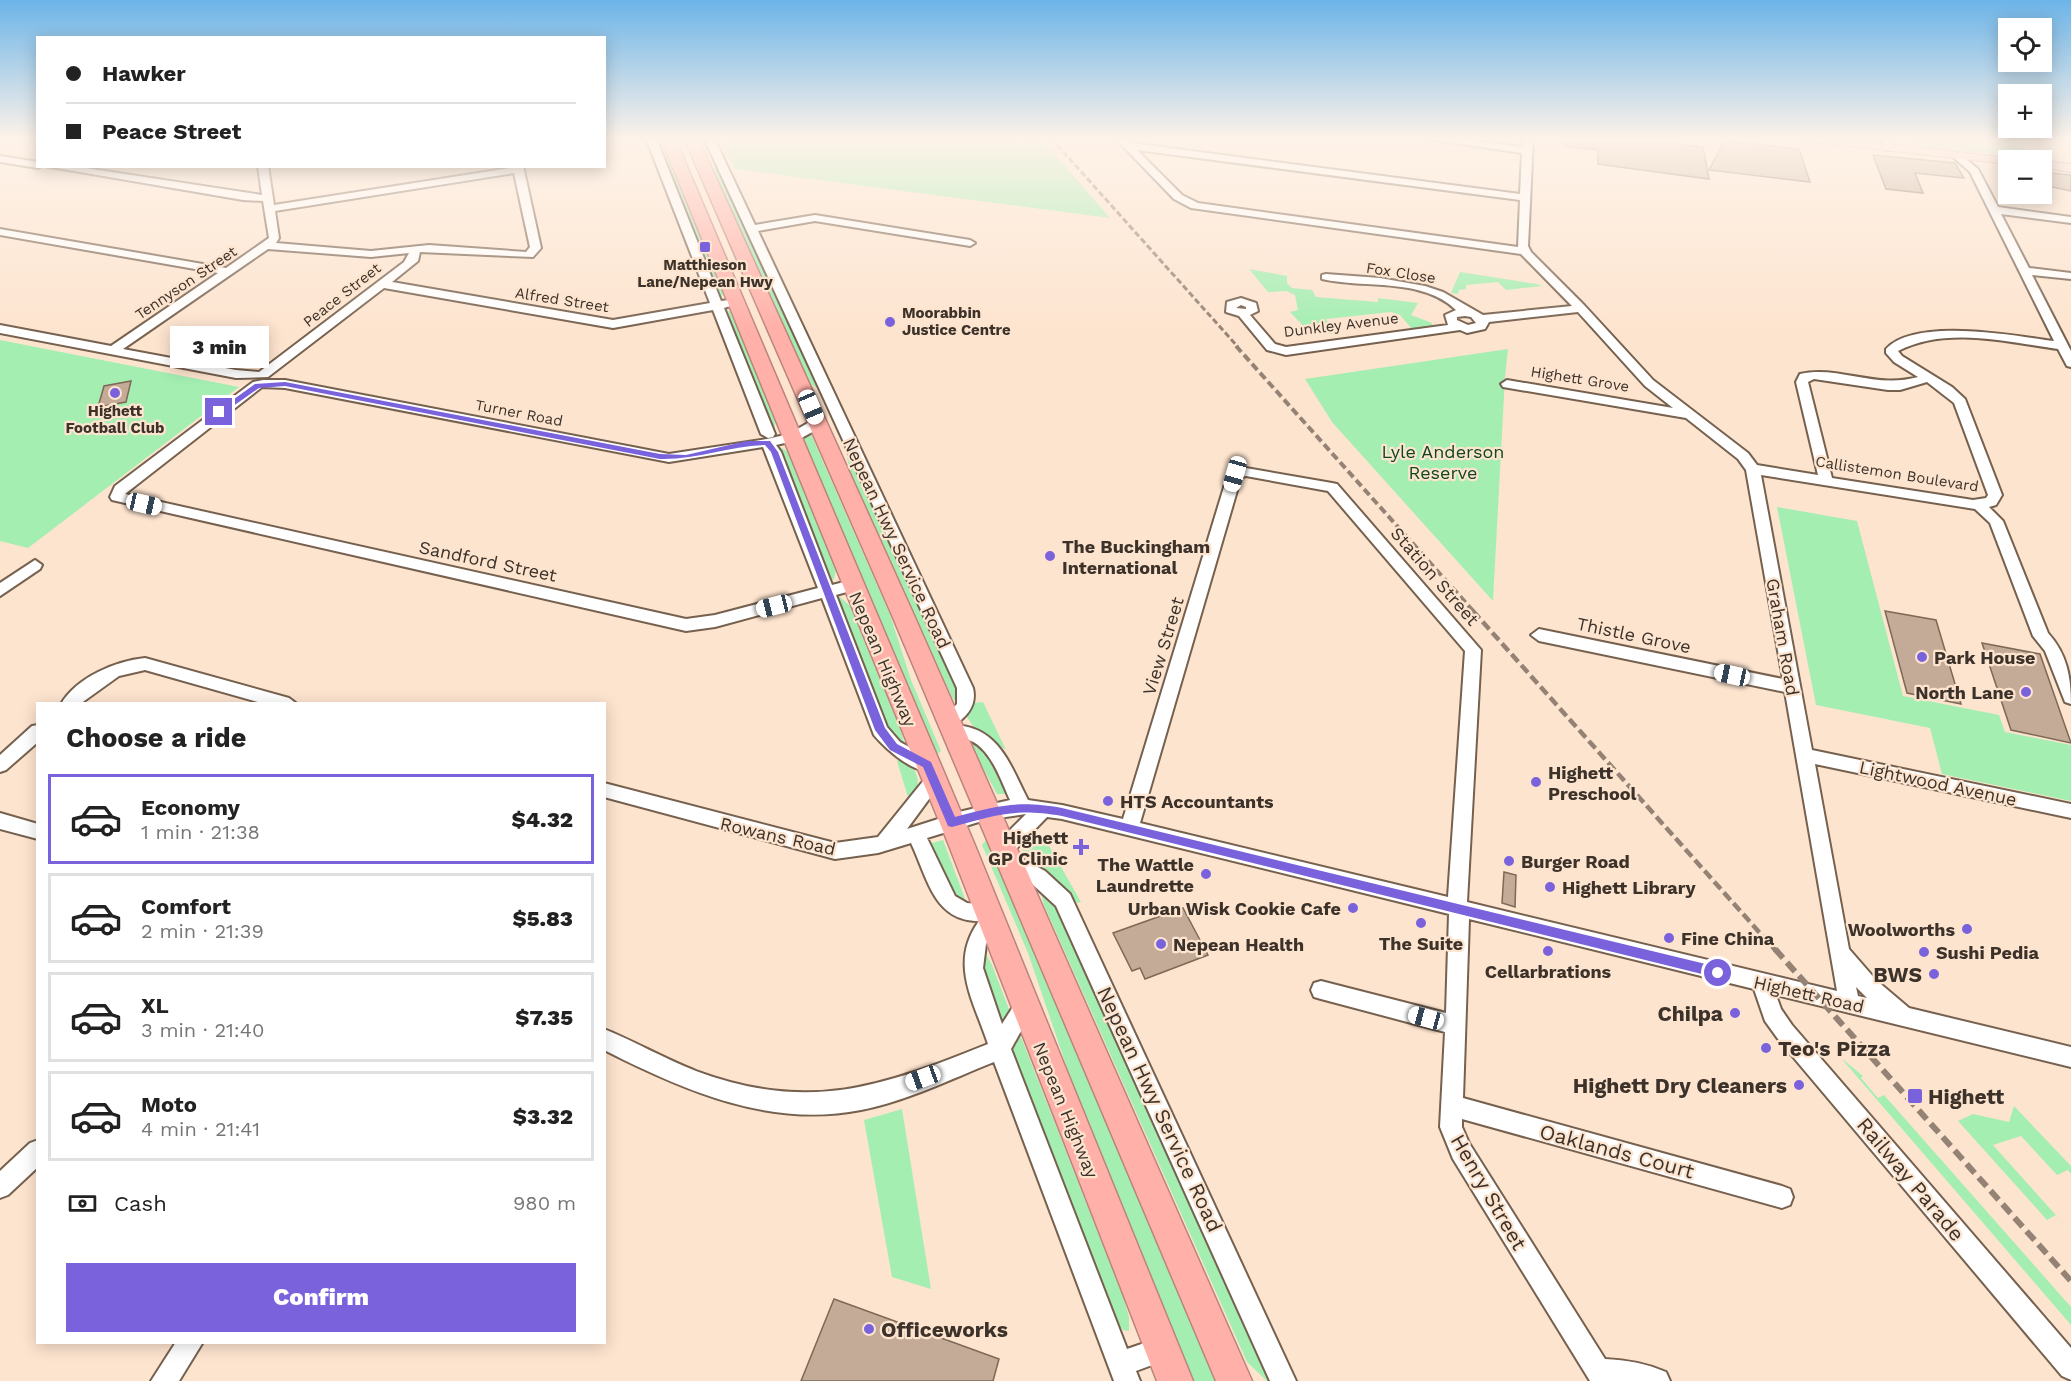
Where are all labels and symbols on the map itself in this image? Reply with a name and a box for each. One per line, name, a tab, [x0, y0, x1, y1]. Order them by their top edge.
marker: Matthieson Lane/Nepean Hwy	[698, 240, 712, 254]
street label: Tennyson Street	[132, 242, 241, 324]
place label: Matthieson Lane/Nepean Hwy	[637, 256, 773, 291]
street label: Peace Street	[300, 259, 385, 331]
street label: Fox Close	[1365, 259, 1437, 287]
street label: Alfred Street	[514, 284, 611, 316]
place label: Moorabbin Justice Centre	[902, 304, 1011, 339]
street label: Dunkley Avenue	[1282, 309, 1400, 341]
marker: Moorabbin Justice Centre	[883, 315, 897, 329]
callout: 3 min	[170, 325, 268, 367]
street label: Highett Grove	[1529, 362, 1631, 396]
marker: Highett Football Club	[108, 386, 122, 400]
car	[796, 387, 826, 427]
street label: Turner Road	[474, 396, 564, 430]
route end	[205, 398, 232, 425]
place label: Highett Football Club	[66, 402, 164, 437]
street label: Nepean Hwy Service Road	[839, 434, 955, 652]
park label: Lyle Anderson Reserve	[1382, 441, 1504, 483]
street label: Callistemon Boulevard	[1814, 452, 1980, 496]
car	[1221, 454, 1249, 494]
car	[124, 491, 164, 517]
street label: Station Street	[1387, 523, 1484, 630]
street label: Sandford Street	[417, 536, 559, 586]
place label: The Buckingham International	[1062, 536, 1210, 578]
marker: The Buckingham International	[1043, 549, 1057, 563]
street label: Graham Road	[1762, 577, 1804, 697]
street label: Nepean Highway	[845, 588, 921, 730]
car	[754, 593, 794, 619]
street label: View Street	[1138, 594, 1188, 698]
street label: Thistle Grove	[1575, 613, 1693, 657]
place label: Park House	[1934, 647, 2035, 668]
marker: Park House	[1915, 650, 1929, 664]
car	[1713, 662, 1751, 688]
place label: North Lane	[1915, 682, 2014, 703]
marker: North Lane	[2019, 685, 2033, 699]
street label: Lightwood Avenue	[1857, 756, 2019, 810]
place label: Highett Preschool	[1548, 762, 1637, 804]
marker: Highett Preschool	[1529, 775, 1543, 789]
place label: HTS Accountants	[1120, 791, 1274, 812]
marker: HTS Accountants	[1101, 794, 1115, 808]
street label: Rowans Road	[718, 813, 838, 859]
place label: Highett GP Clinic	[988, 827, 1068, 869]
marker: Highett GP Clinic	[1072, 838, 1090, 856]
place label: Burger Road	[1521, 851, 1630, 872]
place label: The Wattle Laundrette	[1096, 854, 1194, 896]
marker: Burger Road	[1502, 854, 1516, 868]
marker: The Wattle Laundrette	[1199, 867, 1213, 881]
place label: Highett Library	[1562, 877, 1697, 898]
marker: Highett Library	[1543, 880, 1557, 894]
place label: Urban Wisk Cookie Cafe	[1128, 898, 1341, 919]
marker: Urban Wisk Cookie Cafe	[1346, 901, 1360, 915]
marker: The Suite	[1414, 916, 1428, 930]
place label: Woolworths	[1848, 919, 1955, 940]
marker: Woolworths	[1960, 922, 1974, 936]
place label: Fine China	[1681, 928, 1775, 949]
marker: Fine China	[1662, 931, 1676, 945]
place label: The Suite	[1379, 933, 1463, 954]
place label: Nepean Health	[1173, 934, 1304, 955]
marker: Nepean Health	[1154, 937, 1168, 951]
place label: Sushi Pedia	[1936, 942, 2040, 963]
marker: Cellarbrations	[1541, 944, 1555, 958]
marker: Sushi Pedia	[1917, 945, 1931, 959]
route start	[1704, 959, 1731, 986]
place label: Cellarbrations	[1485, 961, 1612, 982]
place label: BWS	[1873, 962, 1922, 987]
marker: BWS	[1927, 967, 1941, 981]
street label: Highett Road	[1752, 971, 1866, 1017]
street label: Nepean Hwy Service Road	[1092, 982, 1228, 1236]
place label: Chilpa	[1657, 1001, 1724, 1026]
car	[1406, 1005, 1446, 1031]
marker: Chilpa	[1728, 1006, 1742, 1020]
place label: Teo's Pizza	[1778, 1036, 1891, 1061]
street label: Nepean Highway	[1029, 1039, 1103, 1182]
marker: Teo's Pizza	[1759, 1041, 1773, 1055]
car	[903, 1063, 943, 1093]
place label: Highett Dry Cleaners	[1573, 1073, 1787, 1098]
marker: Highett Dry Cleaners	[1792, 1078, 1806, 1092]
place label: Highett	[1928, 1084, 2004, 1109]
marker: Highett	[1906, 1087, 1924, 1105]
street label: Railway Parade	[1852, 1112, 1970, 1246]
street label: Oaklands Court	[1537, 1118, 1697, 1184]
street label: Henry Street	[1446, 1130, 1532, 1255]
place label: Officeworks	[881, 1317, 1008, 1342]
marker: Officeworks	[862, 1322, 876, 1336]

